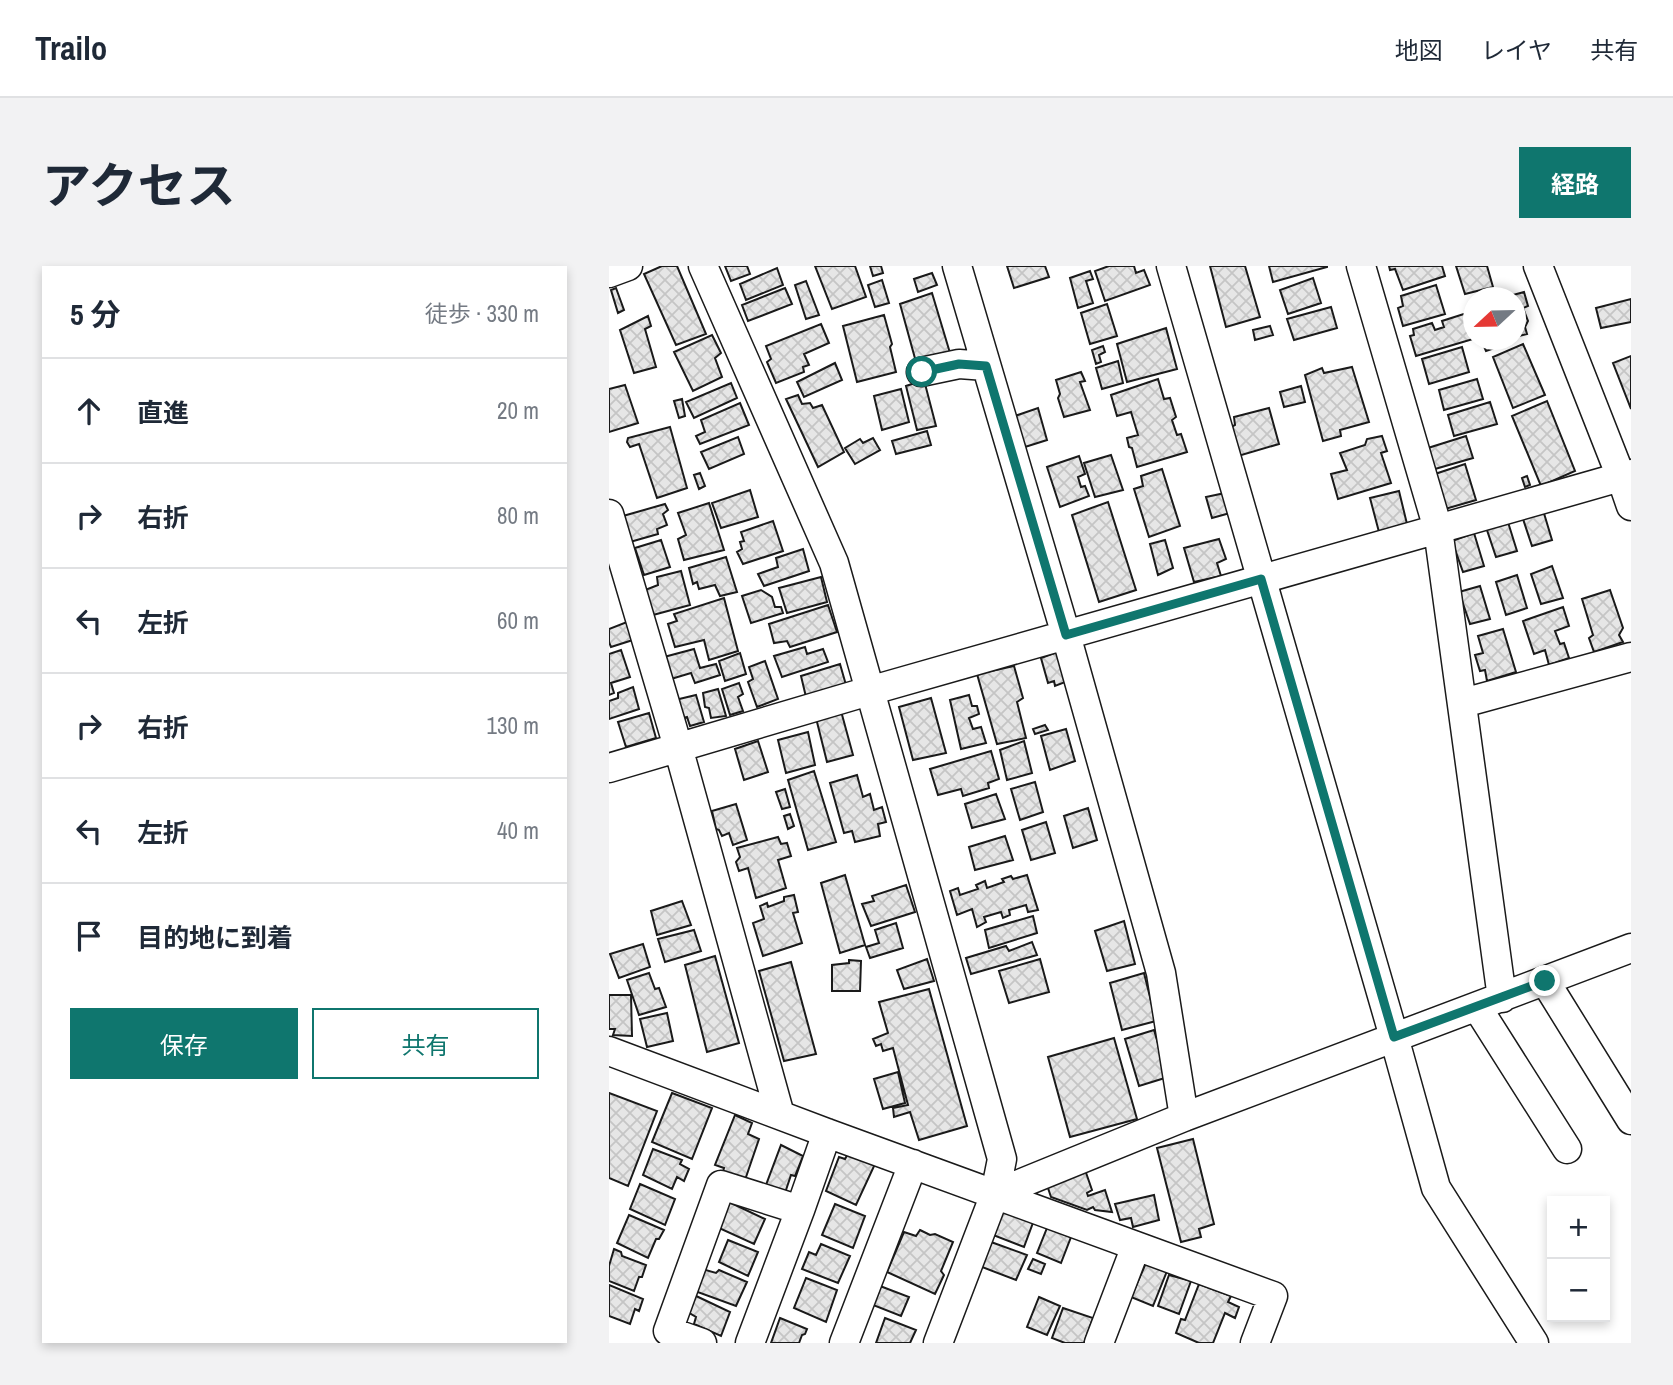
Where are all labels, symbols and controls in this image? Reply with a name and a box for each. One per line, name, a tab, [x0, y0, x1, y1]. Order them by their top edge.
text: Trailo	[35, 26, 107, 70]
text: 地図	[1395, 34, 1443, 66]
text: レイヤ	[1481, 34, 1552, 66]
text: 共有	[1590, 34, 1638, 66]
button: 経路	[1519, 147, 1631, 218]
text: アクセス	[42, 152, 236, 218]
north arrow	[1463, 287, 1526, 350]
text: 5 分	[70, 294, 121, 334]
text: 徒歩 · 330 m	[425, 298, 539, 329]
route start	[906, 356, 937, 387]
icon: ahead	[70, 392, 108, 430]
text: 直進	[137, 395, 189, 430]
text: 20 m	[497, 395, 539, 426]
icon: right	[70, 497, 108, 535]
text: 右折	[137, 500, 189, 535]
text: 80 m	[497, 500, 539, 531]
icon: left	[70, 602, 108, 640]
text: 左折	[137, 605, 189, 640]
text: 60 m	[497, 605, 539, 636]
icon: right	[70, 707, 108, 745]
text: 右折	[137, 710, 189, 745]
text: 130 m	[487, 710, 539, 741]
icon: left	[70, 812, 108, 850]
text: 左折	[137, 815, 189, 850]
text: 40 m	[497, 815, 539, 846]
icon: arrive	[70, 917, 108, 955]
text: 目的地に到着	[137, 920, 293, 955]
route end	[1529, 965, 1560, 996]
button: 保存	[70, 1008, 298, 1079]
button: 共有	[312, 1008, 539, 1079]
map controls	[1547, 1196, 1610, 1322]
button: +	[1547, 1196, 1610, 1259]
button: −	[1547, 1259, 1610, 1322]

